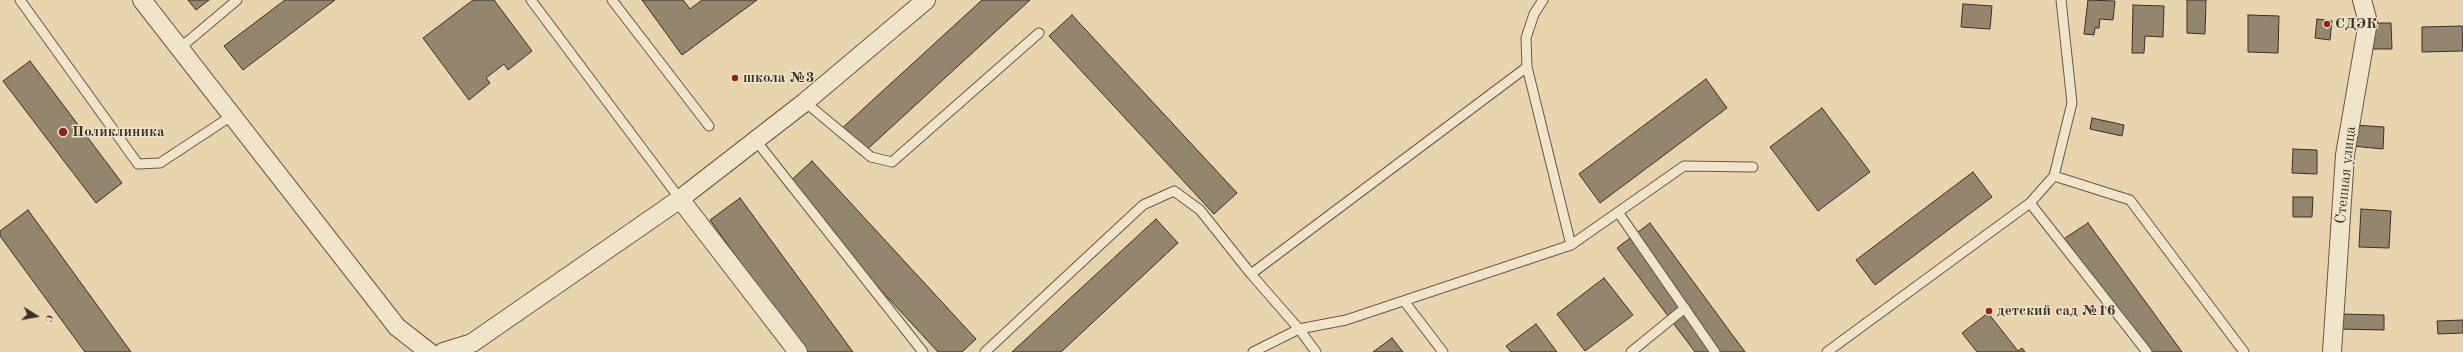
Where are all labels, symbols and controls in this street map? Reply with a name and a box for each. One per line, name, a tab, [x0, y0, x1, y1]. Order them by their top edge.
place label: СДЭК	[2335, 15, 2377, 33]
marker: СДЭК	[2322, 19, 2332, 29]
place label: школа №3	[743, 69, 814, 87]
marker: школа №3	[730, 73, 740, 83]
place label: Поликлиника	[72, 123, 165, 141]
street label: Степная улица	[2332, 125, 2360, 225]
marker: Поликлиника	[57, 126, 69, 138]
north arrow	[16, 296, 56, 336]
place label: детский сад №16	[1997, 302, 2115, 320]
marker: детский сад №16	[1984, 306, 1994, 316]
text: С	[42, 314, 54, 323]

